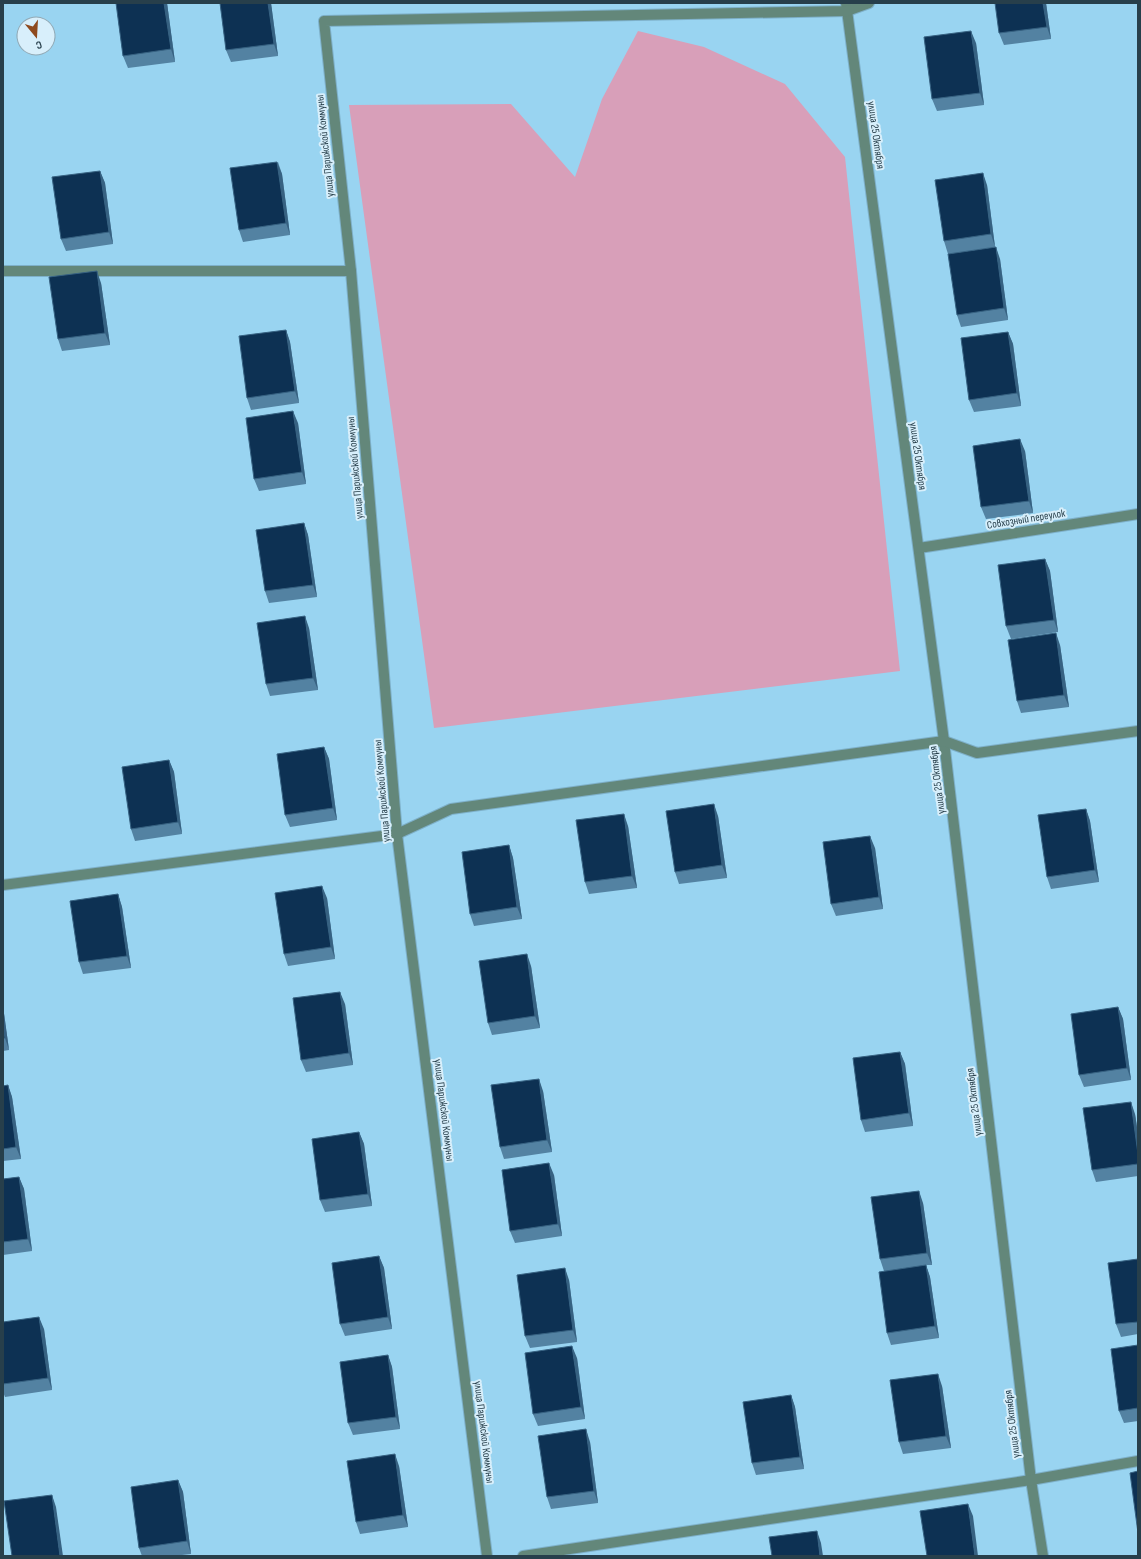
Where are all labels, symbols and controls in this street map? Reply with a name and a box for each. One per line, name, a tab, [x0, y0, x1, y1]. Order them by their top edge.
north arrow	[16, 16, 56, 56]
text: С	[34, 38, 44, 52]
street label: улица Парижской Коммуны	[313, 94, 337, 198]
street label: улица 25 Октября	[865, 100, 887, 170]
street label: улица Парижской Коммуны	[344, 416, 366, 520]
street label: улица 25 Октября	[907, 421, 929, 491]
street label: Совхозный переулок	[986, 506, 1067, 532]
street label: улица Парижской Коммуны	[371, 739, 393, 843]
street label: улица 25 Октября	[926, 745, 948, 815]
street label: улица Парижской Коммуны	[431, 1058, 457, 1162]
street label: улица 25 Октября	[963, 1067, 985, 1137]
street label: улица Парижской Коммуны	[471, 1380, 497, 1484]
street label: улица 25 Октября	[1001, 1389, 1023, 1459]

